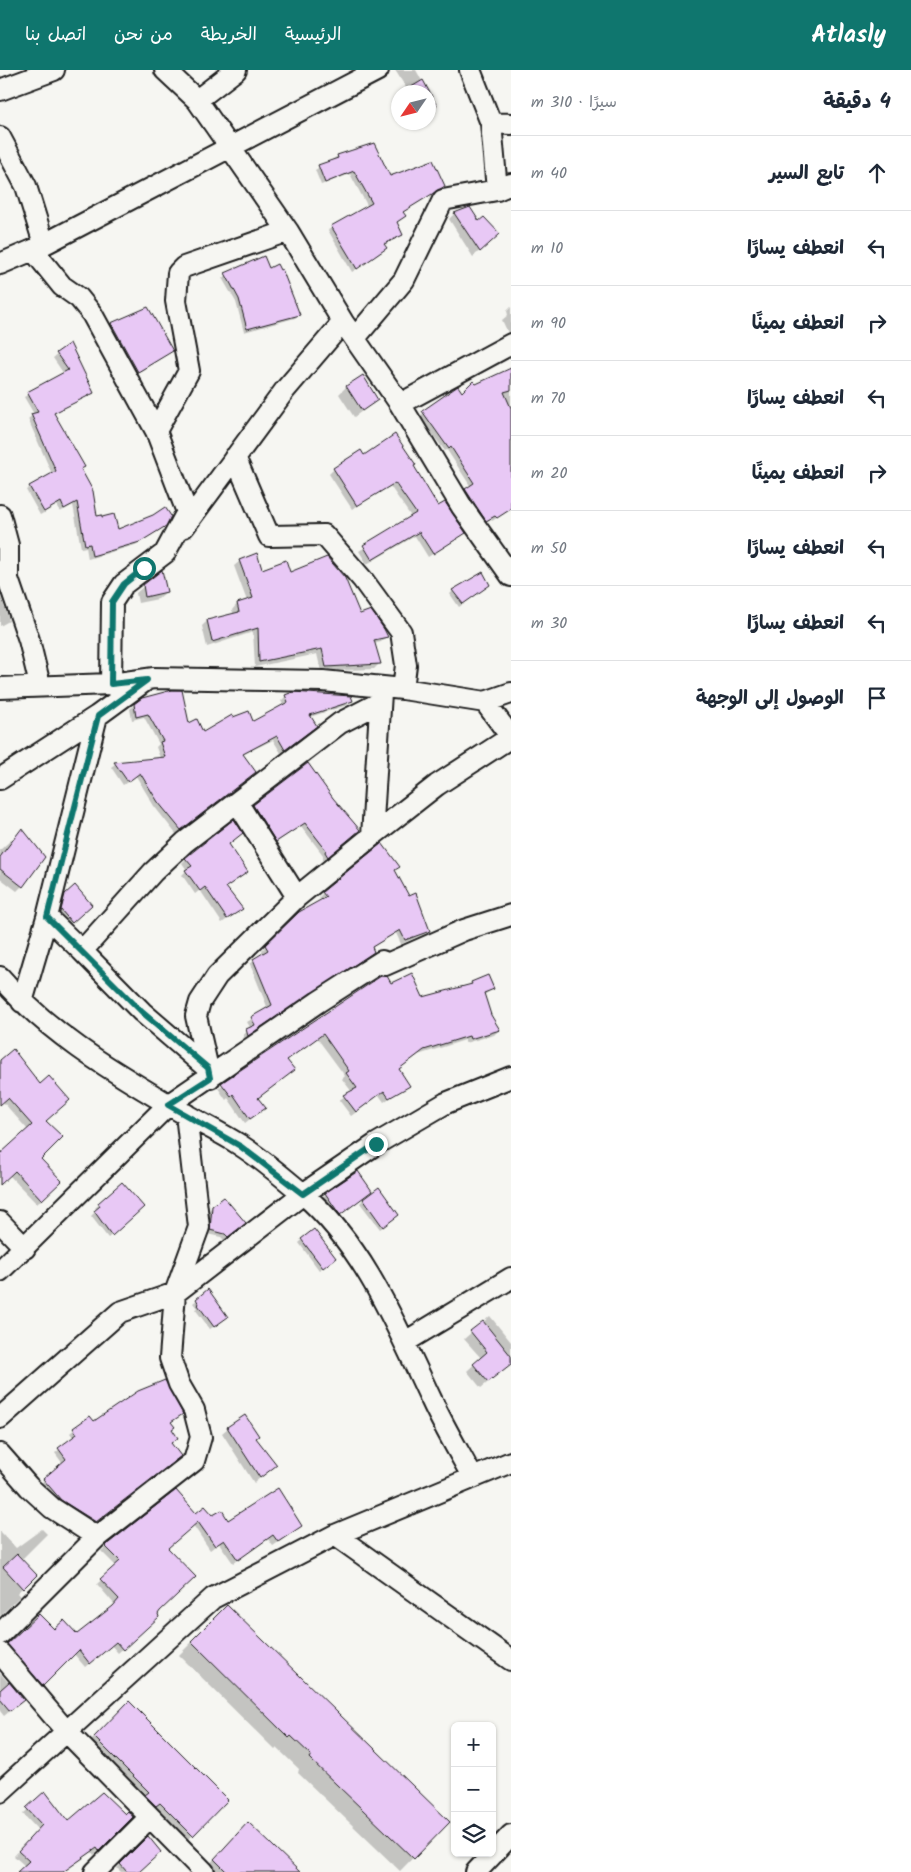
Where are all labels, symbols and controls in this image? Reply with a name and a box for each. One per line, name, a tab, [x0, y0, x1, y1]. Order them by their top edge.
text: Atlasly	[811, 16, 886, 55]
text: اتصل بنا	[25, 21, 86, 50]
text: من نحن	[114, 21, 173, 50]
text: الخريطة	[201, 21, 257, 50]
text: الرئيسية	[285, 21, 341, 50]
north arrow	[391, 85, 436, 130]
text: 4 دقيقة	[823, 86, 891, 119]
text: سيرًا · 310 m	[531, 90, 617, 115]
text: تابع السير	[769, 159, 844, 189]
icon: ahead	[863, 159, 891, 187]
text: 40 m	[531, 161, 567, 186]
text: انعطف يسارًا	[747, 234, 844, 264]
icon: left	[863, 234, 891, 262]
text: 10 m	[531, 236, 563, 261]
text: انعطف يمينًا	[752, 309, 844, 339]
icon: right	[863, 309, 891, 337]
text: 90 m	[531, 311, 566, 336]
text: انعطف يسارًا	[747, 384, 844, 414]
icon: left	[863, 384, 891, 412]
text: 70 m	[531, 386, 566, 411]
text: انعطف يمينًا	[752, 459, 844, 489]
icon: right	[863, 459, 891, 487]
text: 20 m	[531, 461, 567, 486]
text: انعطف يسارًا	[747, 534, 844, 564]
icon: left	[863, 534, 891, 562]
text: 50 m	[531, 536, 567, 561]
route start	[133, 557, 156, 580]
text: انعطف يسارًا	[747, 609, 844, 639]
icon: left	[863, 609, 891, 637]
text: 30 m	[531, 611, 567, 636]
text: الوصول إلى الوجهة	[696, 684, 844, 714]
icon: arrive	[863, 684, 891, 712]
route end	[365, 1133, 388, 1156]
map controls	[451, 1722, 496, 1857]
button: +	[451, 1722, 496, 1767]
button: −	[451, 1767, 496, 1812]
button: layers	[451, 1812, 496, 1857]

